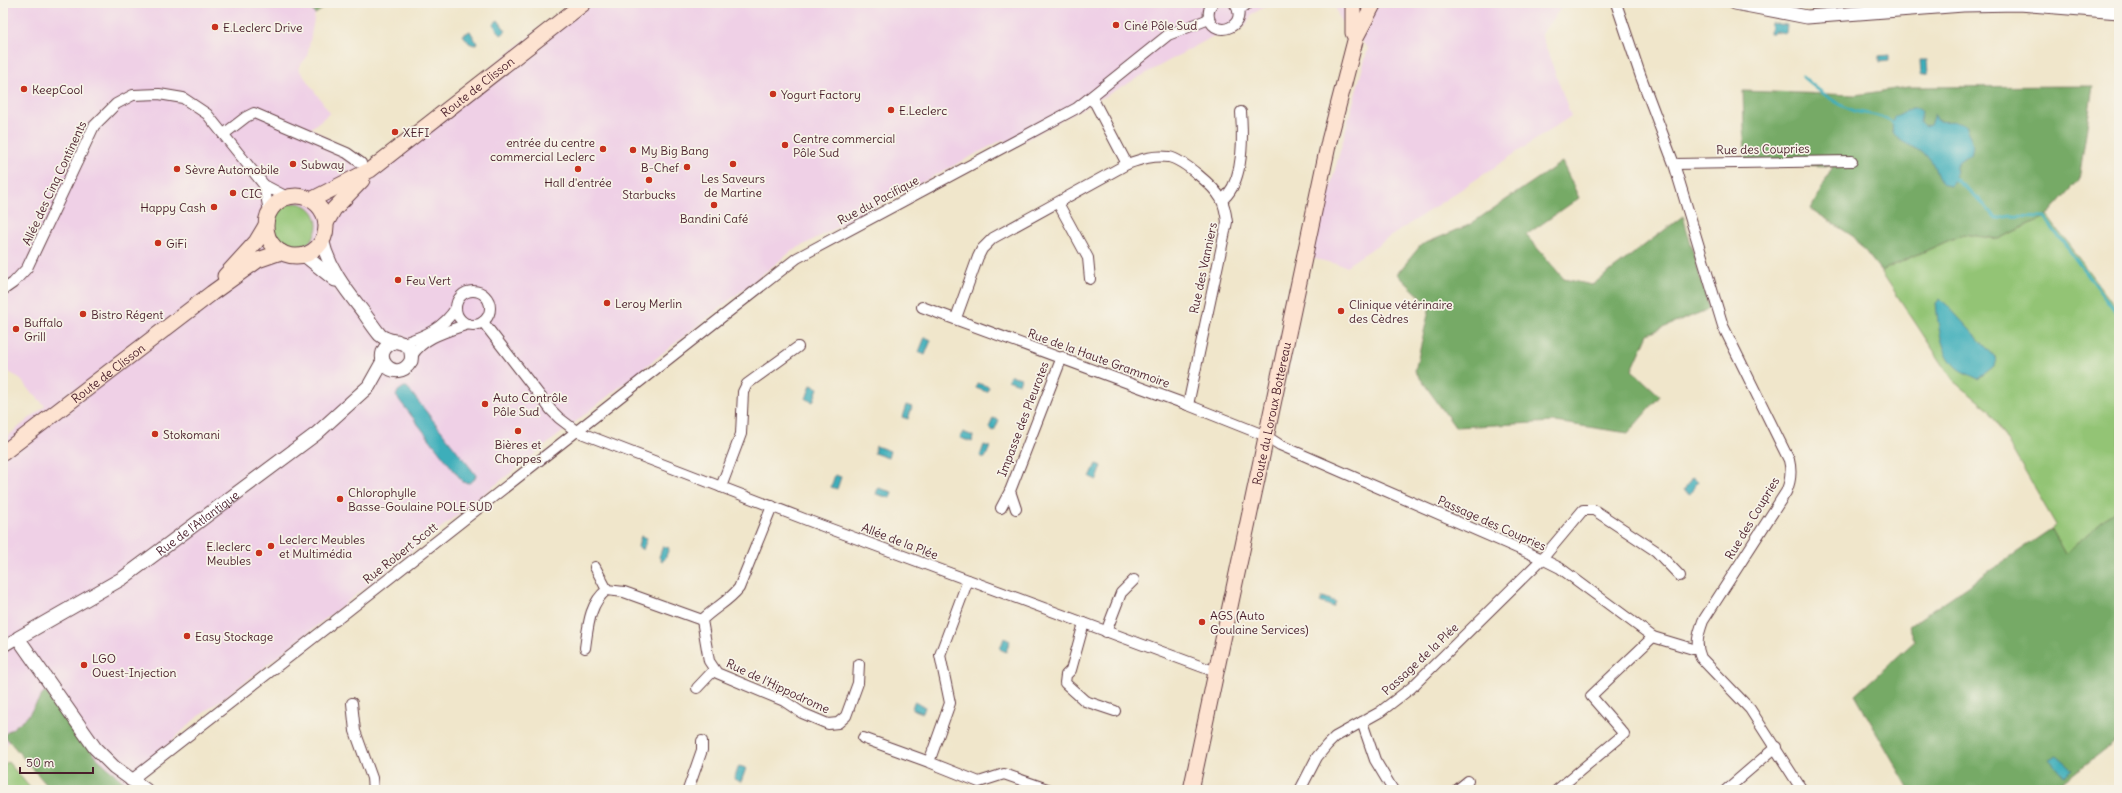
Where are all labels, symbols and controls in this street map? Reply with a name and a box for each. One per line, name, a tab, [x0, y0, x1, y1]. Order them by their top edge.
place label: Ciné Pôle Sud	[1124, 18, 1197, 33]
place label: E.Leclerc Drive	[223, 20, 303, 35]
marker: Ciné Pôle Sud	[1111, 20, 1121, 30]
marker: E.Leclerc Drive	[210, 22, 220, 32]
street label: Route de Clisson	[437, 53, 517, 120]
place label: KeepCool	[32, 82, 83, 97]
marker: KeepCool	[19, 84, 29, 94]
place label: Yogurt Factory	[781, 87, 861, 102]
marker: Yogurt Factory	[768, 89, 778, 99]
place label: E.Leclerc	[899, 103, 947, 118]
marker: E.Leclerc	[886, 105, 896, 115]
street label: Allée des Cinq Continents	[19, 118, 89, 248]
place label: XEFI	[403, 125, 429, 140]
marker: XEFI	[390, 127, 400, 137]
place label: Centre commercial Pôle Sud	[793, 131, 895, 160]
place label: entrée du centre commercial Leclerc	[490, 135, 595, 164]
marker: Centre commercial Pôle Sud	[780, 140, 790, 150]
street label: Rue des Coupries	[1716, 141, 1810, 157]
place label: My Big Bang	[641, 143, 709, 158]
marker: entrée du centre commercial Leclerc	[598, 144, 608, 154]
marker: My Big Bang	[628, 145, 638, 155]
place label: Subway	[301, 157, 344, 172]
marker: Subway	[288, 159, 298, 169]
marker: Les Saveurs de Martine	[728, 159, 738, 169]
place label: B-Chef	[641, 160, 680, 175]
place label: Sèvre Automobile	[185, 162, 279, 177]
marker: B-Chef	[682, 162, 692, 172]
marker: Sèvre Automobile	[172, 164, 182, 174]
marker: Hall d'entrée	[573, 164, 583, 174]
place label: Les Saveurs de Martine	[701, 171, 765, 200]
street label: Rue du Pacifique	[835, 172, 921, 228]
place label: Hall d'entrée	[544, 175, 612, 190]
marker: Starbucks	[644, 175, 654, 185]
place label: CIC	[241, 186, 262, 201]
place label: Starbucks	[622, 187, 676, 202]
marker: CIC	[228, 188, 238, 198]
place label: Happy Cash	[140, 200, 206, 215]
marker: Bandini Café	[709, 200, 719, 210]
marker: Happy Cash	[209, 202, 219, 212]
place label: Bandini Café	[680, 211, 748, 226]
street label: Rue des Vanniers	[1186, 221, 1220, 315]
place label: GiFi	[166, 236, 187, 251]
marker: GiFi	[153, 238, 163, 248]
place label: Feu Vert	[406, 273, 451, 288]
marker: Feu Vert	[393, 275, 403, 285]
place label: Leroy Merlin	[615, 296, 682, 311]
place label: Clinique vétérinaire des Cèdres	[1349, 297, 1453, 326]
marker: Leroy Merlin	[602, 298, 612, 308]
marker: Clinique vétérinaire des Cèdres	[1336, 306, 1346, 316]
place label: Bistro Régent	[91, 307, 163, 322]
marker: Bistro Régent	[78, 309, 88, 319]
place label: Buffalo Grill	[24, 315, 63, 344]
marker: Buffalo Grill	[11, 324, 21, 334]
street label: Rue de la Haute Grammoire	[1026, 325, 1172, 391]
street label: Route de Clisson	[68, 340, 148, 406]
street label: Route du Loroux Bottereau	[1249, 341, 1294, 486]
street label: Impasse des Pleurotes	[994, 359, 1052, 479]
place label: Auto Contrôle Pôle Sud	[493, 390, 567, 419]
marker: Auto Contrôle Pôle Sud	[480, 399, 490, 409]
marker: Bières et Choppes	[513, 426, 523, 436]
place label: Stokomani	[163, 427, 220, 442]
marker: Stokomani	[150, 429, 160, 439]
place label: Bières et Choppes	[494, 437, 542, 466]
street label: Rue des Coupries	[1721, 474, 1783, 562]
place label: Chlorophylle Basse-Goulaine POLE SUD	[348, 485, 492, 514]
street label: Rue de l'Atlantique	[153, 487, 242, 558]
street label: Passage des Coupries	[1435, 492, 1549, 554]
marker: Chlorophylle Basse-Goulaine POLE SUD	[335, 494, 345, 504]
street label: Rue Robert Scott	[360, 519, 440, 587]
street label: Allée de la Plée	[860, 520, 940, 562]
place label: Leclerc Meubles et Multimédia	[279, 532, 365, 561]
place label: E.leclerc Meubles	[206, 539, 251, 568]
marker: Leclerc Meubles et Multimédia	[266, 541, 276, 551]
marker: E.leclerc Meubles	[254, 548, 264, 558]
place label: AGS (Auto Goulaine Services)	[1210, 608, 1309, 637]
marker: AGS (Auto Goulaine Services)	[1197, 617, 1207, 627]
street label: Passage de la Plée	[1379, 620, 1461, 698]
place label: Easy Stockage	[195, 629, 273, 644]
marker: Easy Stockage	[182, 631, 192, 641]
place label: LGO Ouest-Injection	[92, 651, 177, 680]
street label: Rue de l'Hippodrome	[724, 655, 832, 717]
marker: LGO Ouest-Injection	[79, 660, 89, 670]
scale bar	[20, 749, 93, 775]
text: 50 m	[26, 755, 55, 770]

